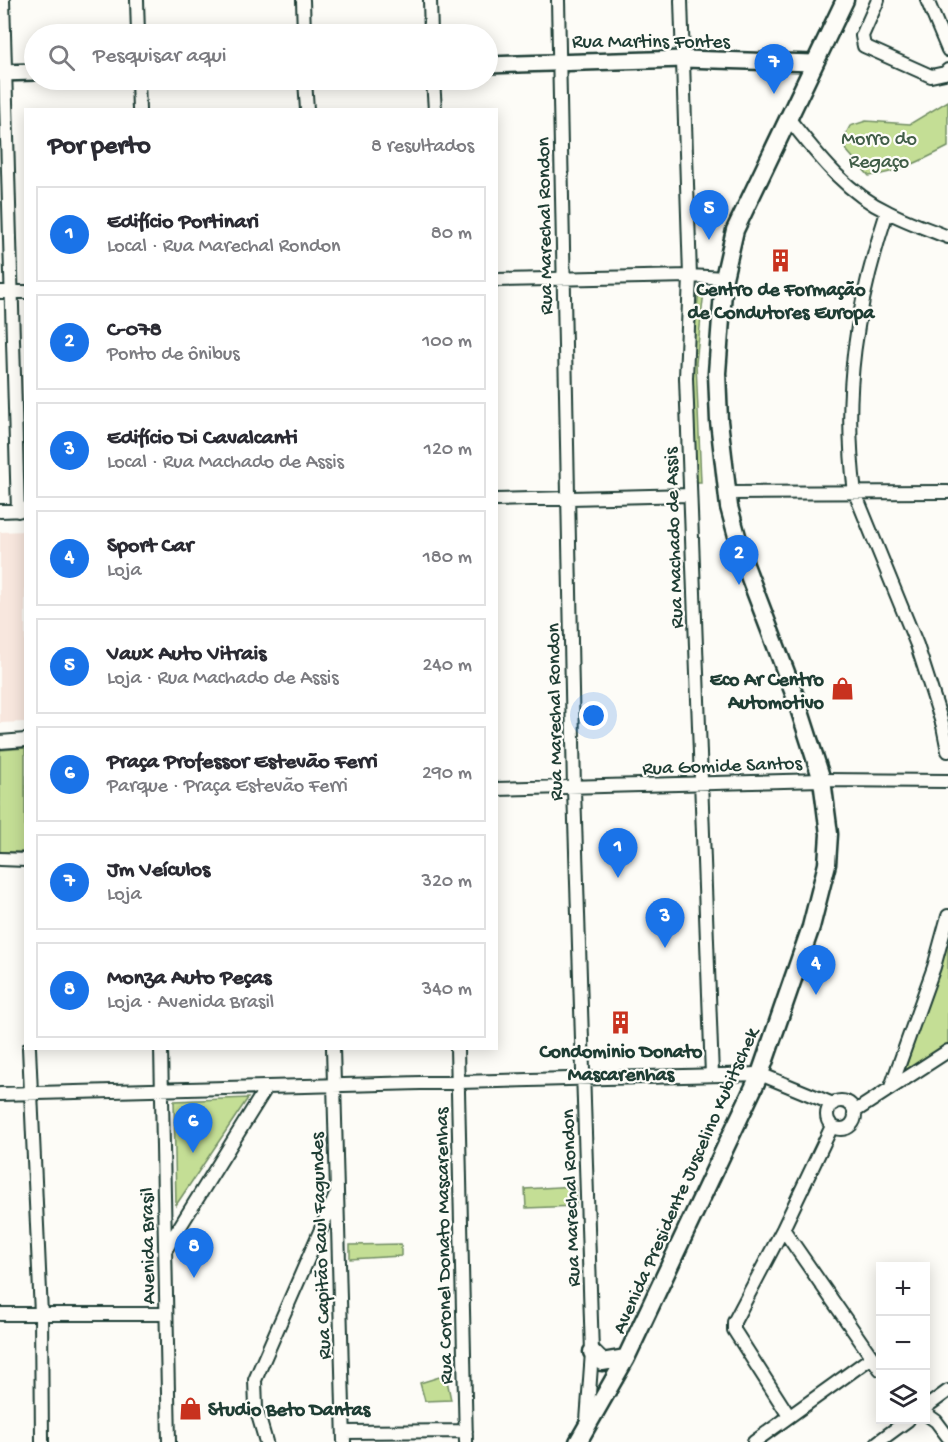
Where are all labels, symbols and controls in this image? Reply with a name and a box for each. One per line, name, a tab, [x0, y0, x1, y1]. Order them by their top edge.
search box	[24, 24, 498, 90]
street label: Rua Martins Fontes	[572, 32, 731, 55]
icon: search	[45, 41, 78, 74]
text: Pesquisar aqui	[93, 44, 227, 70]
pin: 7	[754, 44, 794, 94]
park label: Morro do Regaço	[841, 129, 917, 175]
text: Por perto	[48, 132, 151, 163]
text: 8 resultados	[371, 136, 474, 159]
street label: Rua Marechal Rondon	[533, 136, 560, 315]
pin: 5	[690, 190, 728, 240]
text: Edifício Portinari	[107, 210, 259, 236]
text: 1	[65, 223, 74, 246]
text: 80 m	[431, 223, 472, 246]
text: Local · Rua Marechal Rondon	[107, 236, 341, 259]
building icon: Centro de Formação de Condutores Europa	[768, 247, 794, 273]
place label: Centro de Formação de Condutores Europa	[688, 280, 875, 326]
text: C-078	[107, 318, 162, 344]
text: 2	[65, 331, 74, 354]
text: 100 m	[422, 331, 472, 354]
text: Ponto de ônibus	[107, 344, 240, 367]
text: Edifício Di Cavalcanti	[107, 426, 298, 452]
text: 3	[64, 439, 75, 462]
text: 120 m	[424, 439, 472, 462]
street label: Rua Machado de Assis	[661, 446, 690, 629]
text: Local · Rua Machado de Assis	[107, 452, 344, 475]
text: Sport Car	[107, 534, 193, 560]
pin: 2	[720, 536, 758, 585]
text: 4	[65, 547, 74, 570]
text: 180 m	[423, 547, 472, 570]
text: Loja	[107, 560, 142, 583]
street label: Rua Marechal Rondon	[543, 622, 570, 801]
text: Vaux Auto Vitrais	[107, 642, 266, 668]
text: 5	[64, 655, 75, 678]
text: 240 m	[422, 655, 472, 678]
text: Loja · Rua Machado de Assis	[107, 668, 339, 691]
place label: Eco Ar Centro Automotivo	[710, 670, 825, 716]
shop icon: Eco Ar Centro Automotivo	[829, 676, 855, 702]
your location	[579, 701, 608, 730]
text: Praça Professor Estevão Ferri	[107, 750, 378, 776]
street label: Rua Gomide Santos	[642, 753, 803, 782]
text: 6	[64, 763, 75, 786]
text: 290 m	[422, 763, 472, 786]
text: Parque · Praça Estevão Ferri	[107, 776, 348, 799]
pin: 1	[598, 828, 638, 878]
text: Jm Veículos	[107, 858, 210, 884]
text: 7	[64, 871, 75, 894]
text: 320 m	[422, 871, 472, 894]
text: Loja	[107, 884, 142, 907]
pin: 3	[646, 898, 684, 948]
pin: 4	[796, 946, 836, 995]
text: Monza Auto Peças	[107, 966, 271, 992]
text: 8	[64, 979, 75, 1002]
text: 340 m	[422, 979, 472, 1002]
text: Loja · Avenida Brasil	[107, 992, 274, 1015]
building icon: Condominio Donato Mascarenhas	[608, 1009, 634, 1035]
street label: Avenida Presidente Juscelino Kubitschek	[609, 1023, 766, 1338]
place label: Condominio Donato Mascarenhas	[539, 1042, 703, 1088]
pin: 6	[174, 1104, 212, 1153]
street label: Rua Coronel Donato Mascarenhas	[432, 1107, 459, 1385]
street label: Rua Marechal Rondon	[558, 1108, 587, 1287]
street label: Rua Capitão Raul Fagundes	[307, 1131, 338, 1360]
street label: Avenida Brasil	[137, 1187, 162, 1305]
pin: 8	[174, 1228, 214, 1278]
map controls	[876, 1262, 930, 1424]
button: +	[876, 1262, 930, 1316]
button: −	[876, 1316, 930, 1370]
button: layers	[876, 1370, 930, 1424]
shop icon: Studio Beto Dantas	[177, 1395, 203, 1421]
place label: Studio Beto Dantas	[208, 1400, 372, 1423]

